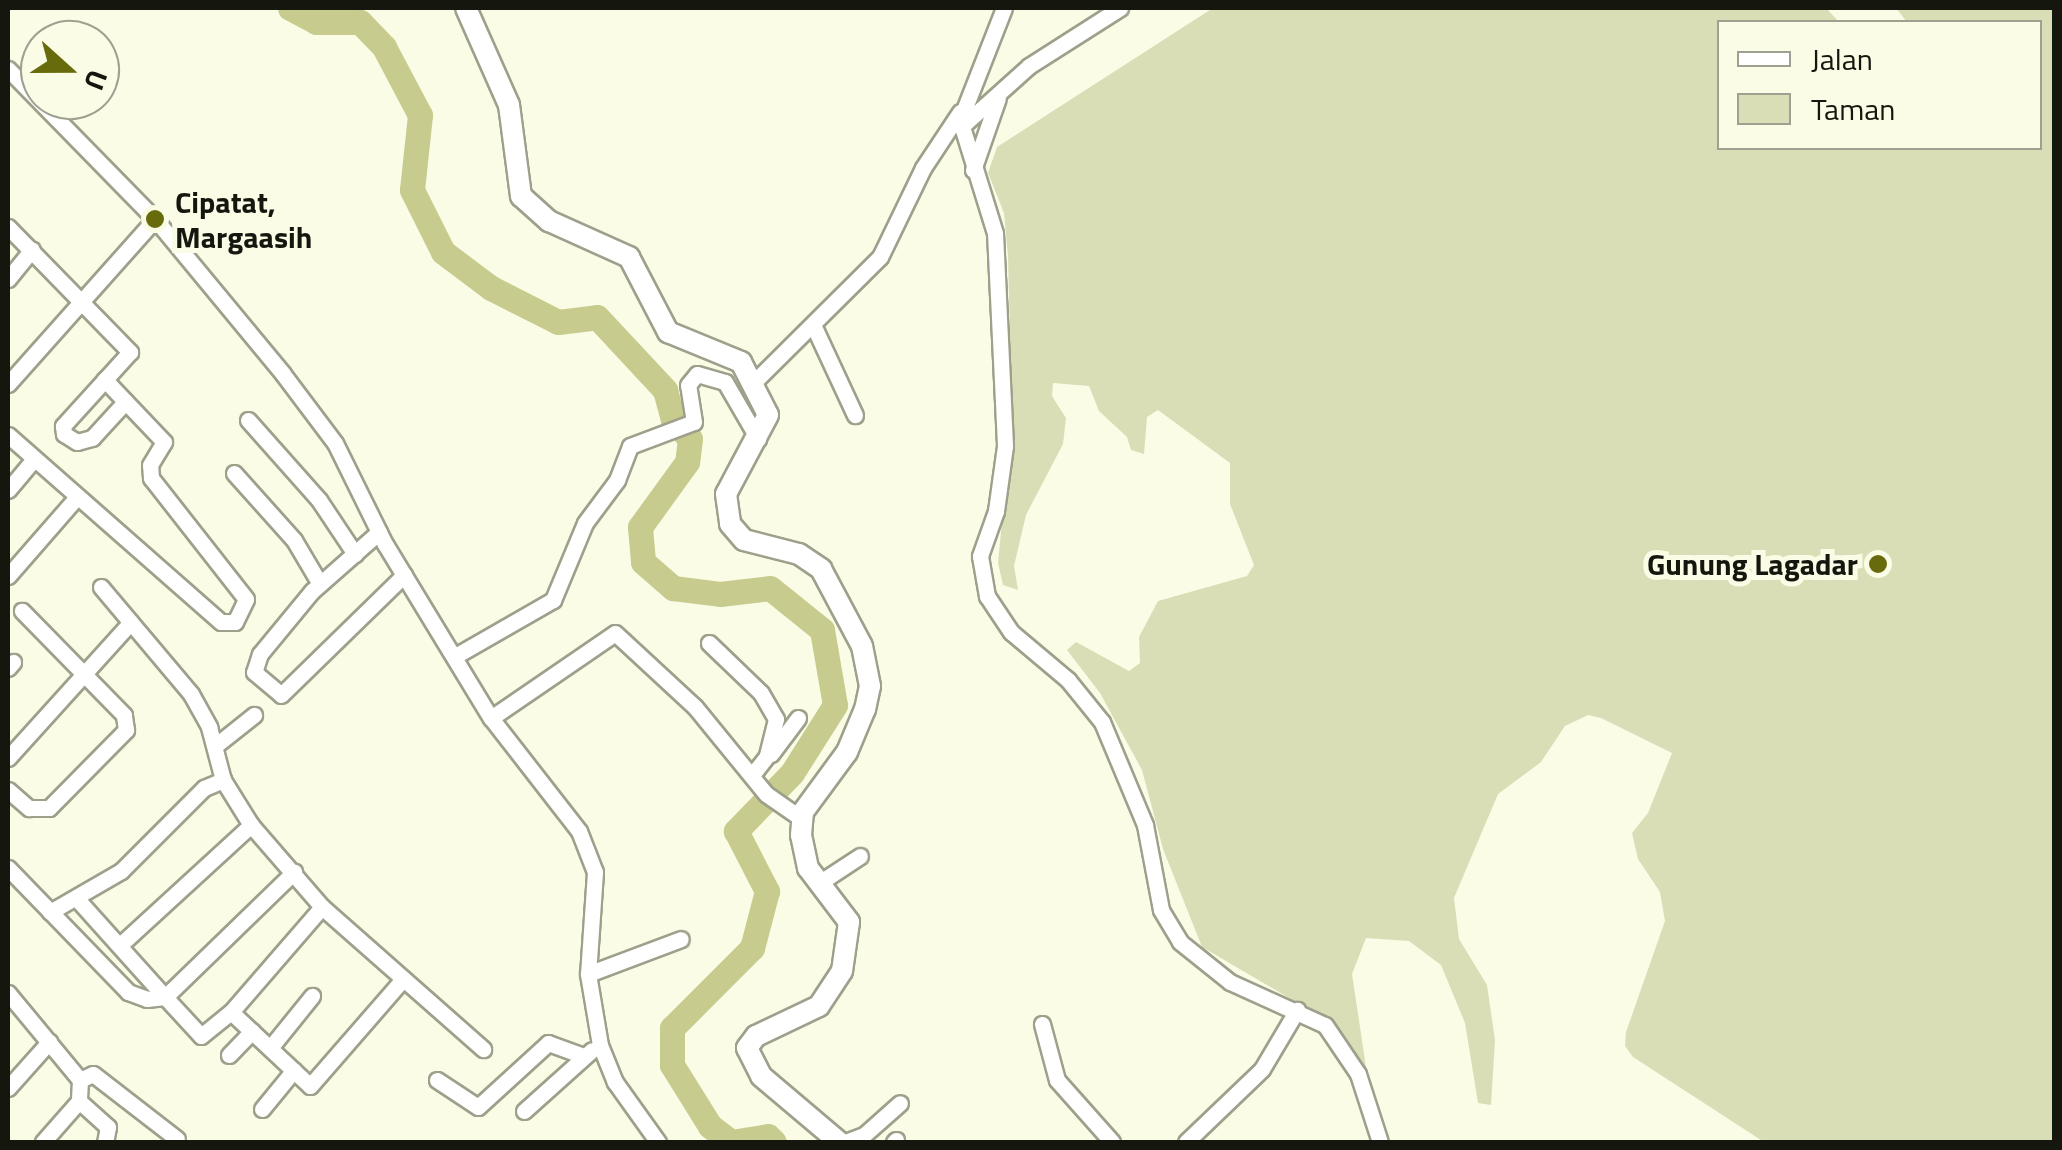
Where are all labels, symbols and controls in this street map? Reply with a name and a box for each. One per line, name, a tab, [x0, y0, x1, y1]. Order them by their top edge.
north arrow	[20, 20, 120, 120]
legend	[1717, 20, 2042, 150]
text: Jalan	[1811, 36, 1873, 82]
text: U	[73, 64, 120, 96]
text: Taman	[1811, 86, 1895, 132]
place label: Cipatat, Margaasih	[175, 184, 312, 254]
marker: Cipatat, Margaasih	[144, 208, 166, 230]
place label: Gunung Lagadar	[1647, 546, 1858, 582]
marker: Gunung Lagadar	[1867, 553, 1889, 575]

